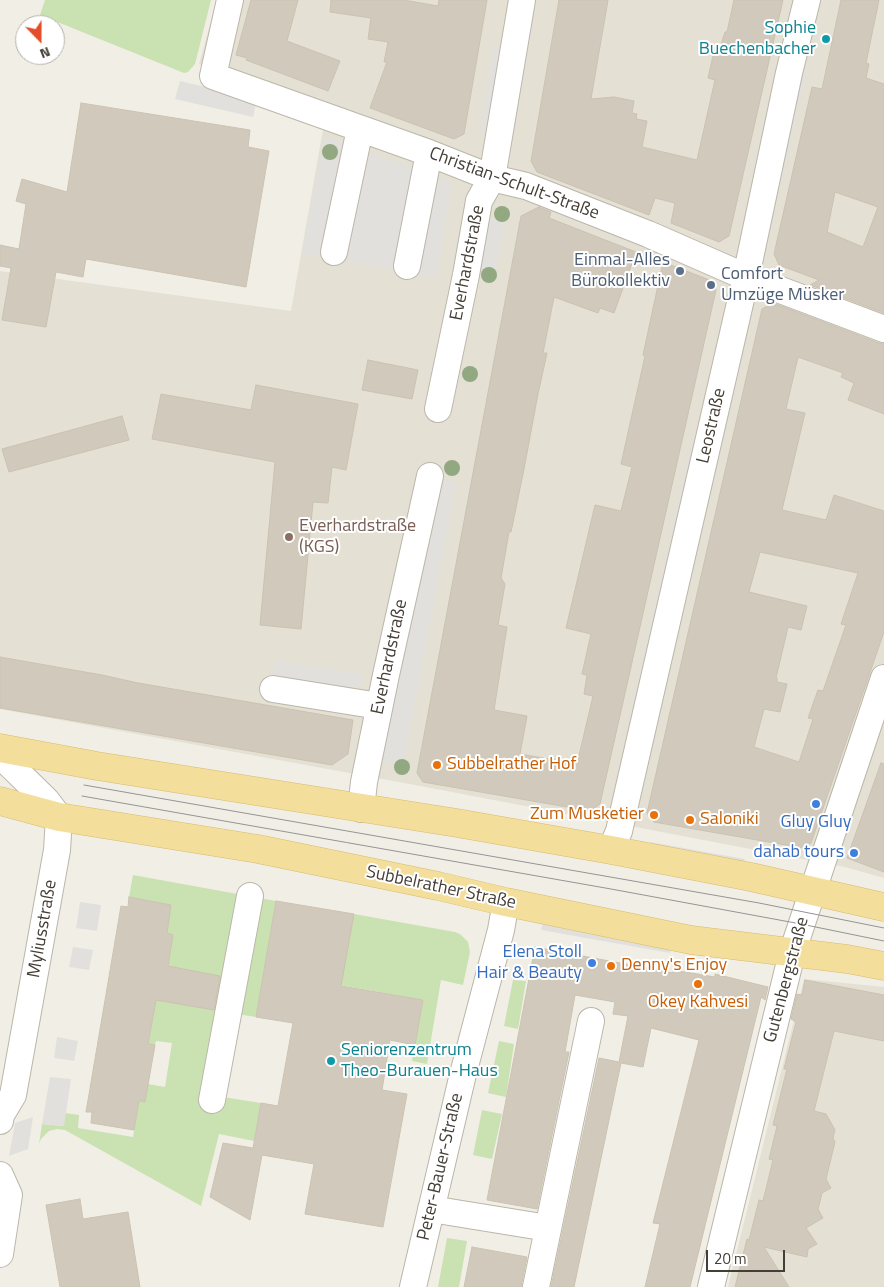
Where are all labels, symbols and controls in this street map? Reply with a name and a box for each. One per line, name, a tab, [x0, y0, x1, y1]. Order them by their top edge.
north arrow	[15, 15, 65, 65]
place label: Sophie Buechenbacher	[699, 18, 816, 60]
marker: Sophie Buechenbacher	[820, 33, 832, 45]
text: N	[37, 42, 54, 65]
street label: Christian-Schult-Straße	[426, 143, 602, 225]
street label: Everhardstraße	[446, 203, 490, 323]
place label: Einmal-Alles Bürokollektiv	[571, 250, 670, 292]
place label: Comfort Umzüge Müsker	[721, 264, 844, 306]
marker: Einmal-Alles Bürokollektiv	[674, 265, 686, 277]
marker: Comfort Umzüge Müsker	[705, 279, 717, 291]
street label: Leostraße	[693, 386, 731, 466]
place label: Everhardstraße (KGS)	[299, 516, 416, 558]
marker: Everhardstraße (KGS)	[283, 531, 295, 543]
street label: Everhardstraße	[367, 597, 413, 717]
place label: Subbelrather Hof	[447, 754, 577, 776]
marker: Subbelrather Hof	[431, 759, 443, 771]
marker: Gluy Gluy	[810, 798, 822, 810]
place label: Zum Musketier	[530, 804, 644, 826]
marker: Zum Musketier	[648, 809, 660, 821]
place label: Saloniki	[700, 809, 759, 831]
place label: Gluy Gluy	[781, 812, 851, 834]
marker: Saloniki	[684, 814, 696, 826]
place label: dahab tours	[753, 842, 844, 864]
marker: dahab tours	[848, 847, 860, 859]
street label: Subbelrather Straße	[364, 862, 518, 914]
street label: Myliusstraße	[24, 878, 62, 980]
street label: Gutenbergstraße	[760, 915, 814, 1045]
place label: Elena Stoll Hair & Beauty	[477, 942, 582, 984]
place label: Denny's Enjoy	[621, 955, 727, 977]
marker: Elena Stoll Hair & Beauty	[586, 957, 598, 969]
marker: Denny's Enjoy	[605, 960, 617, 972]
marker: Okey Kahvesi	[692, 978, 704, 990]
place label: Okey Kahvesi	[648, 992, 748, 1014]
place label: Seniorenzentrum Theo-Burauen-Haus	[341, 1040, 498, 1082]
marker: Seniorenzentrum Theo-Burauen-Haus	[325, 1055, 337, 1067]
street label: Peter-Bauer-Straße	[414, 1091, 468, 1243]
scale bar	[709, 1240, 788, 1272]
text: 20 m	[714, 1247, 747, 1270]

